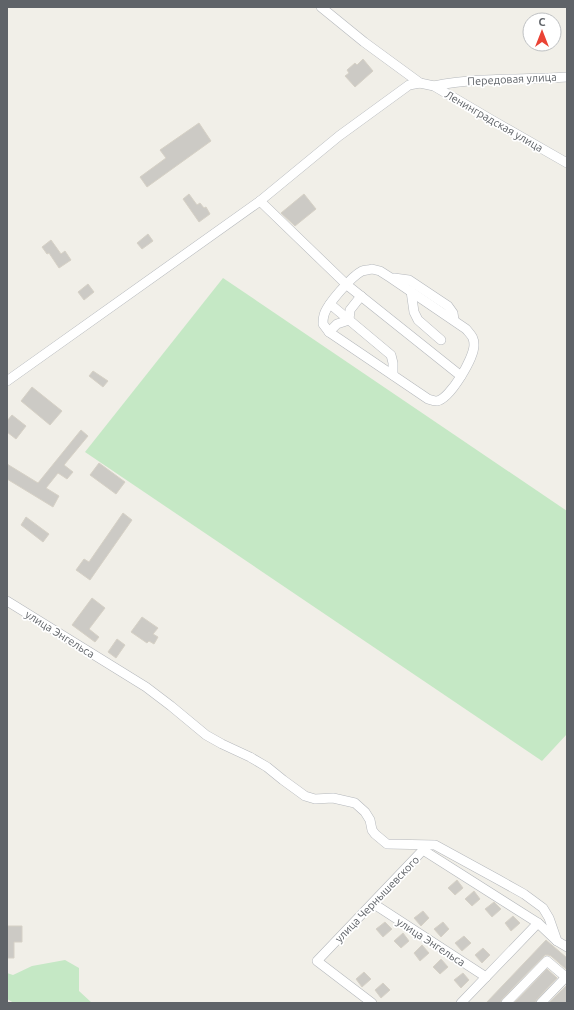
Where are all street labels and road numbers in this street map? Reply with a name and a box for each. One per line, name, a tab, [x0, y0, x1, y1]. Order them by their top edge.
street label: Передовая улица	[467, 71, 557, 87]
street label: Ленинградская улица	[443, 88, 545, 154]
street label: улица Энгельса	[23, 608, 97, 660]
street label: улица Чернышевского	[333, 853, 421, 945]
street label: улица Энгельса	[395, 915, 467, 969]

